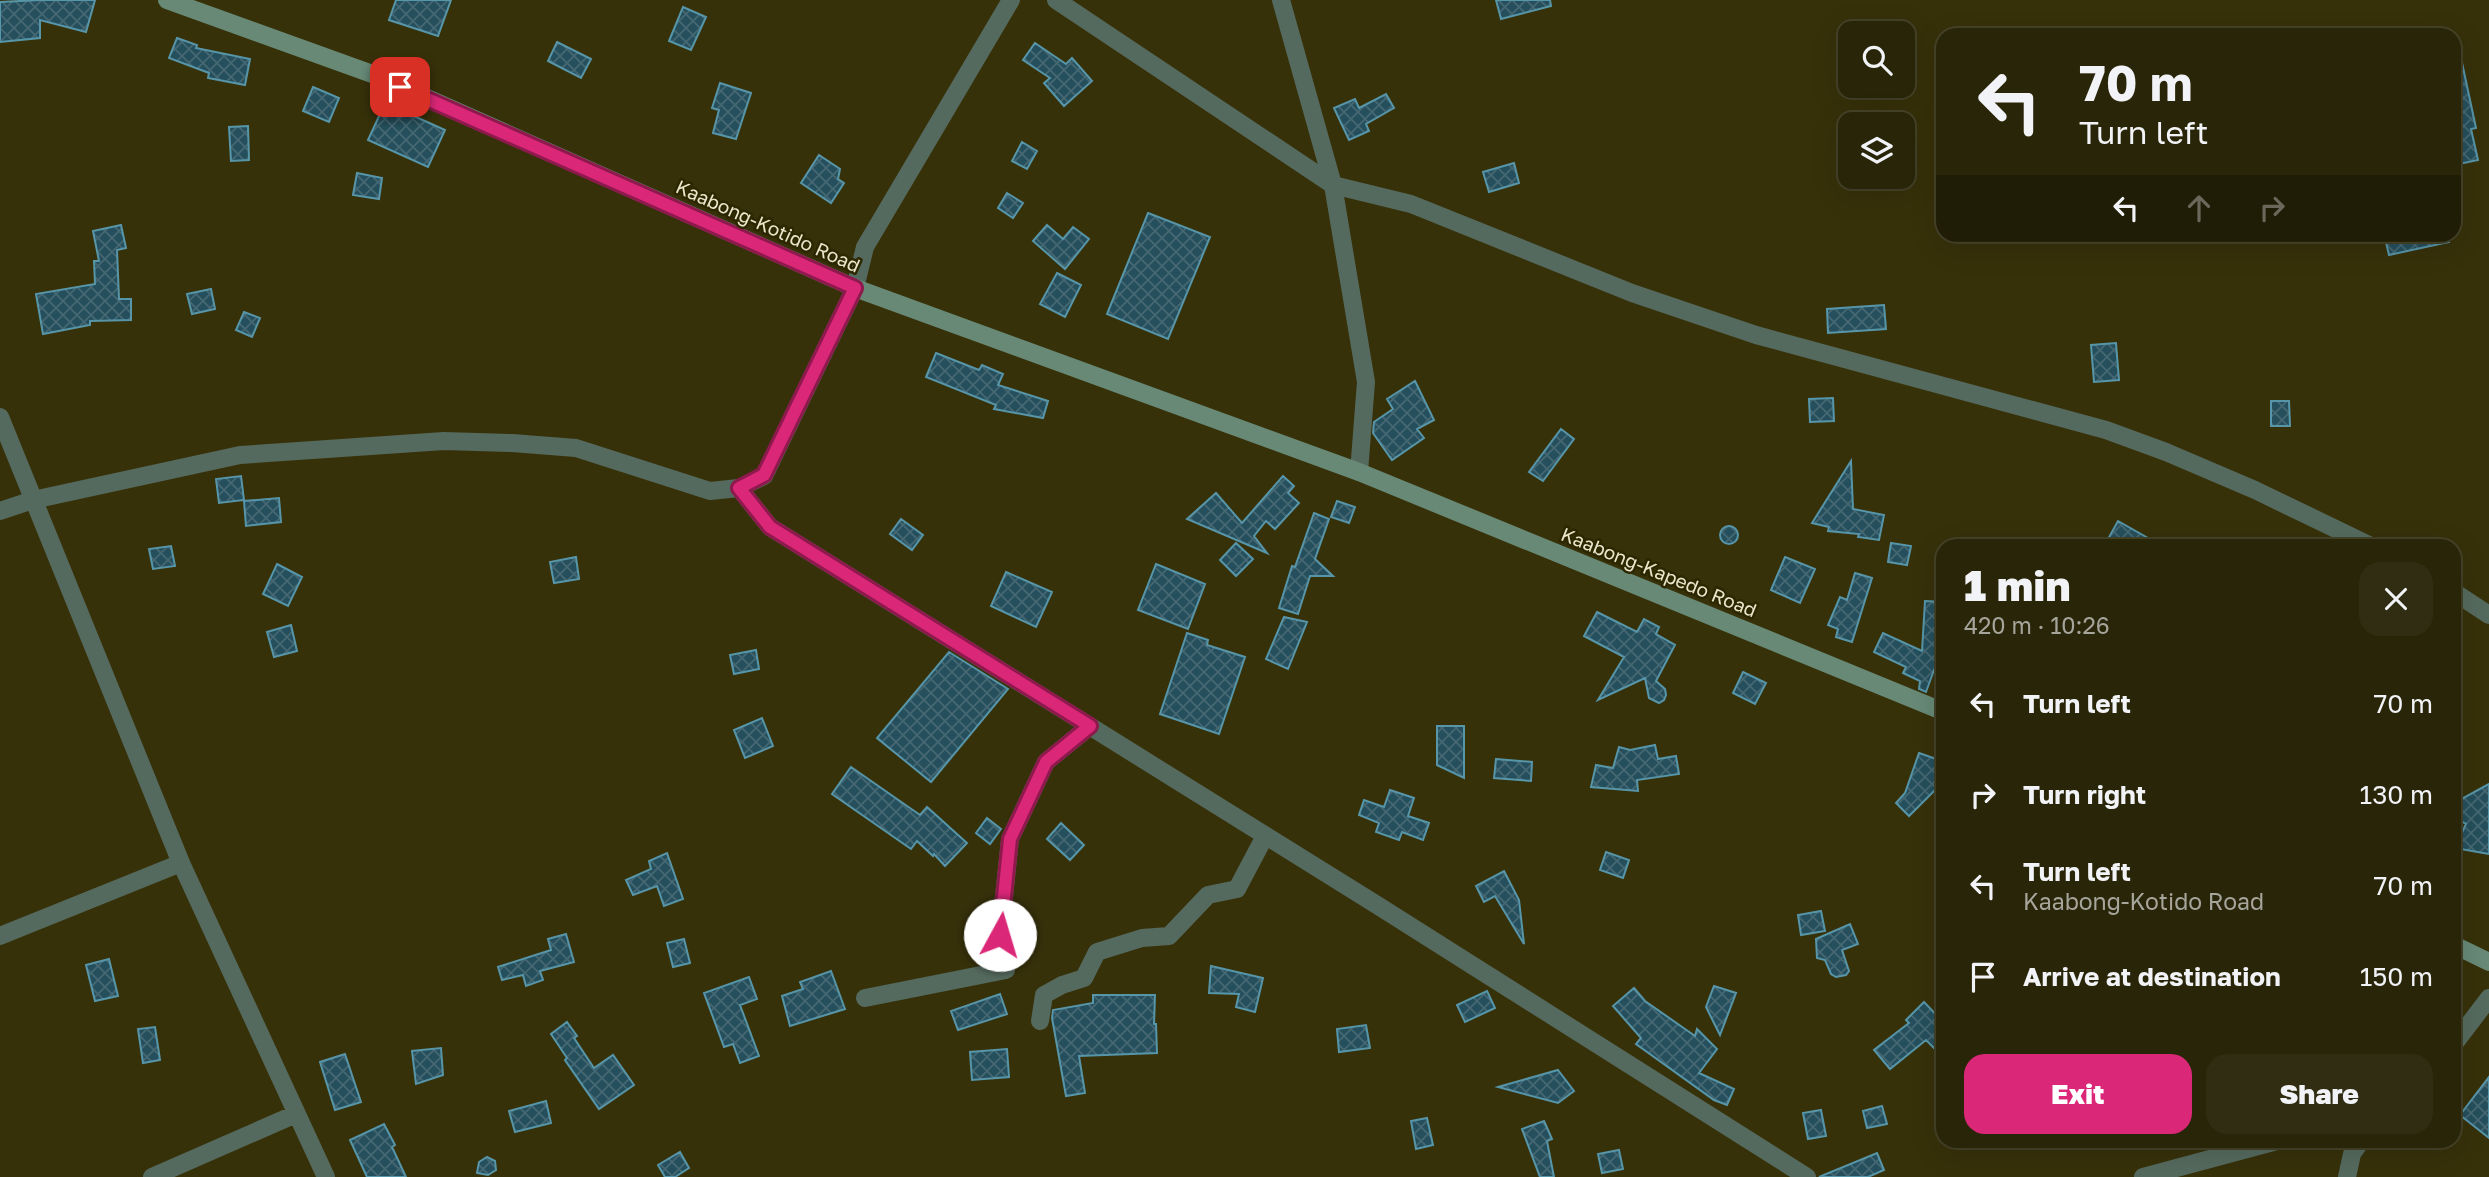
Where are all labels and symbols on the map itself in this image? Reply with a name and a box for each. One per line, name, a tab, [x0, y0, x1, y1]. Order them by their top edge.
pin	[370, 57, 430, 117]
street label: Kaabong-Kotido Road	[672, 175, 864, 277]
street label: Kaabong-Kapedo Road	[1558, 522, 1760, 621]
position arrow	[963, 898, 1037, 972]

